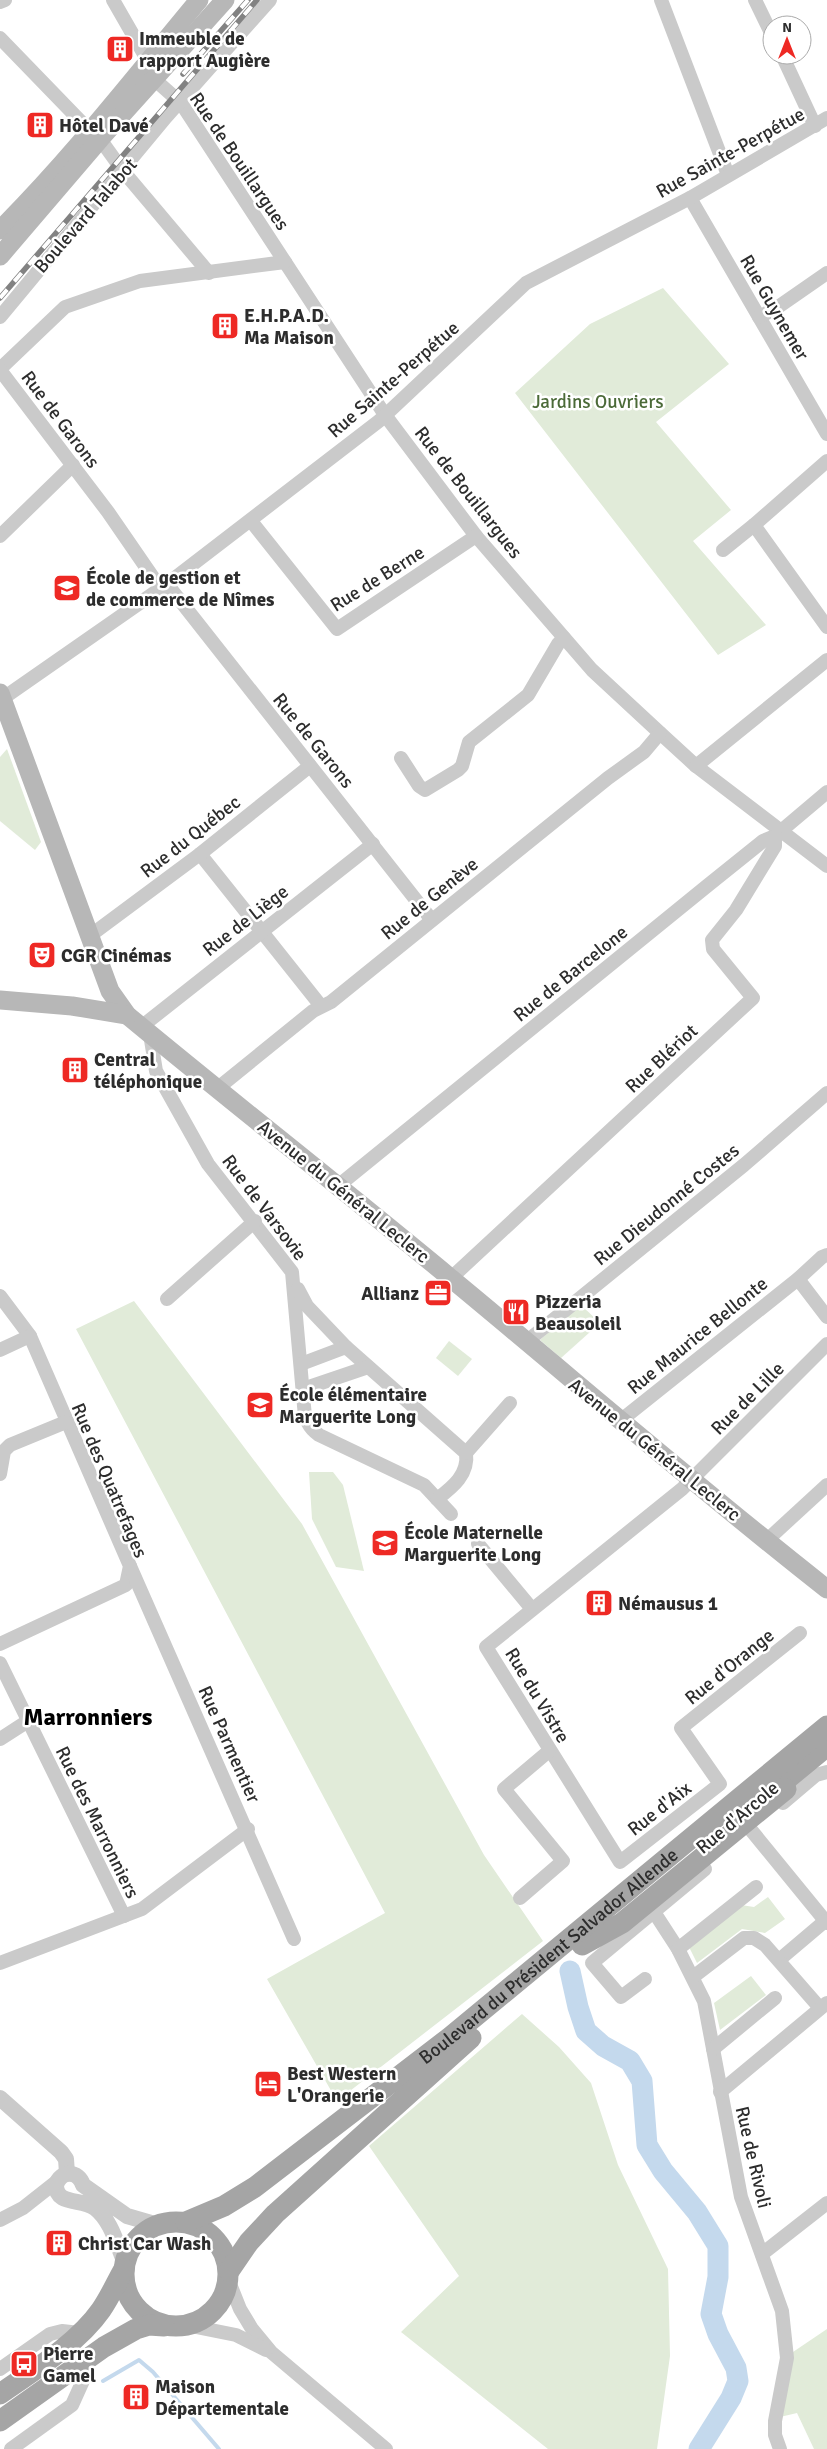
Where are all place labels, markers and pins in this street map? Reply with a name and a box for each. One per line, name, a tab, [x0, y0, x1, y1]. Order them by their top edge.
place label: Immeuble de rapport Augière	[139, 27, 270, 73]
building icon: Immeuble de rapport Augière	[105, 34, 135, 64]
building icon: Hôtel Davé	[25, 110, 55, 140]
place label: Hôtel Davé	[59, 114, 149, 138]
place label: E.H.P.A.D. Ma Maison	[244, 304, 334, 350]
building icon: E.H.P.A.D. Ma Maison	[210, 311, 240, 341]
place label: École de gestion et de commerce de Nîmes	[86, 566, 274, 612]
school or university icon: École de gestion et de commerce de Nîmes	[52, 573, 82, 603]
theatre icon: CGR Cinémas	[27, 940, 57, 970]
place label: CGR Cinémas	[61, 944, 171, 968]
place label: Central téléphonique	[93, 1048, 202, 1094]
building icon: Central téléphonique	[60, 1055, 90, 1085]
office icon: Allianz	[423, 1278, 453, 1308]
place label: Allianz	[361, 1282, 419, 1306]
place label: Pizzeria Beausoleil	[535, 1290, 621, 1336]
restaurant icon: Pizzeria Beausoleil	[501, 1297, 531, 1327]
place label: École élémentaire Marguerite Long	[279, 1383, 427, 1429]
school or university icon: École élémentaire Marguerite Long	[245, 1390, 275, 1420]
place label: École Maternelle Marguerite Long	[404, 1521, 543, 1567]
school or university icon: École Maternelle Marguerite Long	[370, 1528, 400, 1558]
building icon: Némausus 1	[584, 1588, 614, 1618]
place label: Némausus 1	[618, 1592, 718, 1616]
place label: Best Western L'Orangerie	[287, 2062, 396, 2108]
hotel icon: Best Western L'Orangerie	[253, 2069, 283, 2099]
building icon: Christ Car Wash	[44, 2228, 74, 2258]
place label: Christ Car Wash	[78, 2232, 211, 2256]
place label: Pierre Gamel	[43, 2342, 96, 2388]
bus stop icon: Pierre Gamel	[9, 2349, 39, 2379]
place label: Maison Départementale	[155, 2375, 289, 2421]
building icon: Maison Départementale	[121, 2382, 151, 2412]

